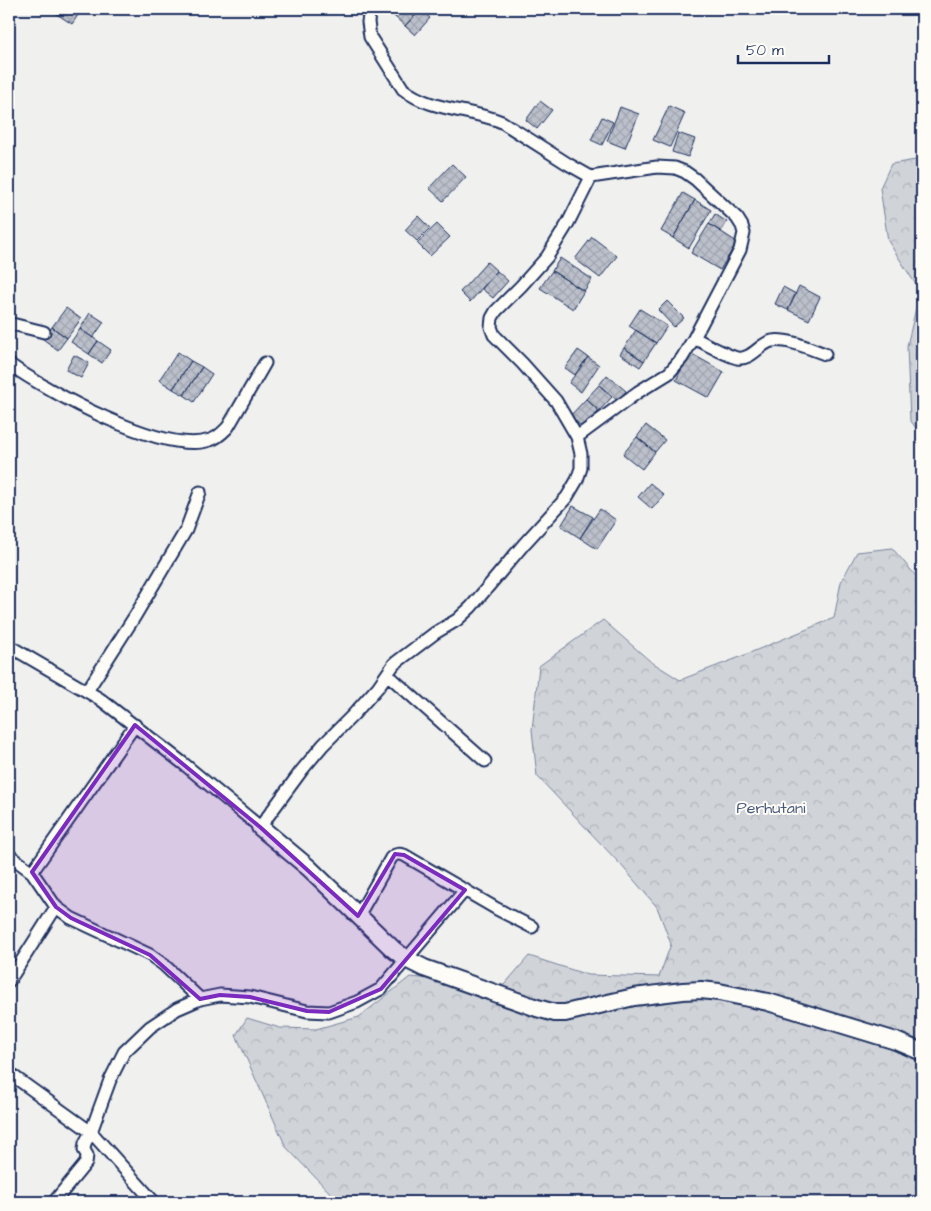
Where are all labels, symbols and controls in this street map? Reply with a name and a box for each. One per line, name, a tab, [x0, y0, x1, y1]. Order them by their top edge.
scale bar	[738, 32, 830, 64]
text: 50 m	[746, 40, 784, 61]
park label: Perhutani	[737, 797, 806, 819]

